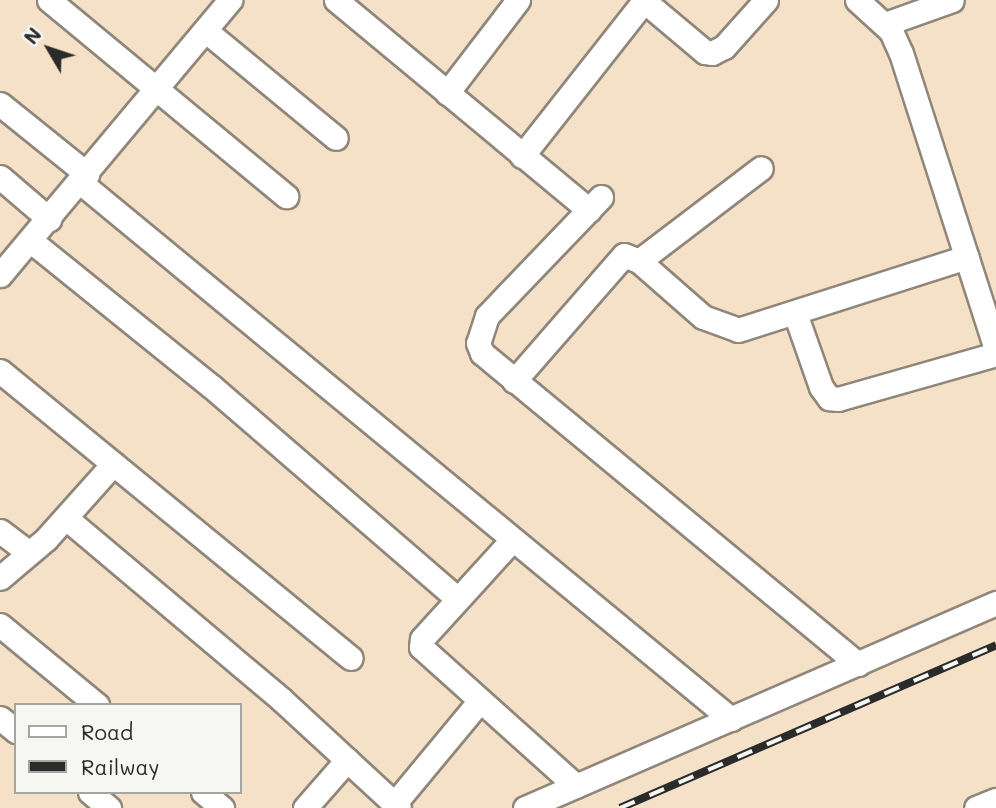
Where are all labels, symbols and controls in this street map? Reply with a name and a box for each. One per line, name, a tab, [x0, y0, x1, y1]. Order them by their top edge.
north arrow	[14, 14, 84, 84]
text: N	[18, 22, 47, 49]
legend	[14, 703, 242, 794]
text: Road	[81, 718, 133, 745]
text: Railway	[81, 753, 160, 780]

